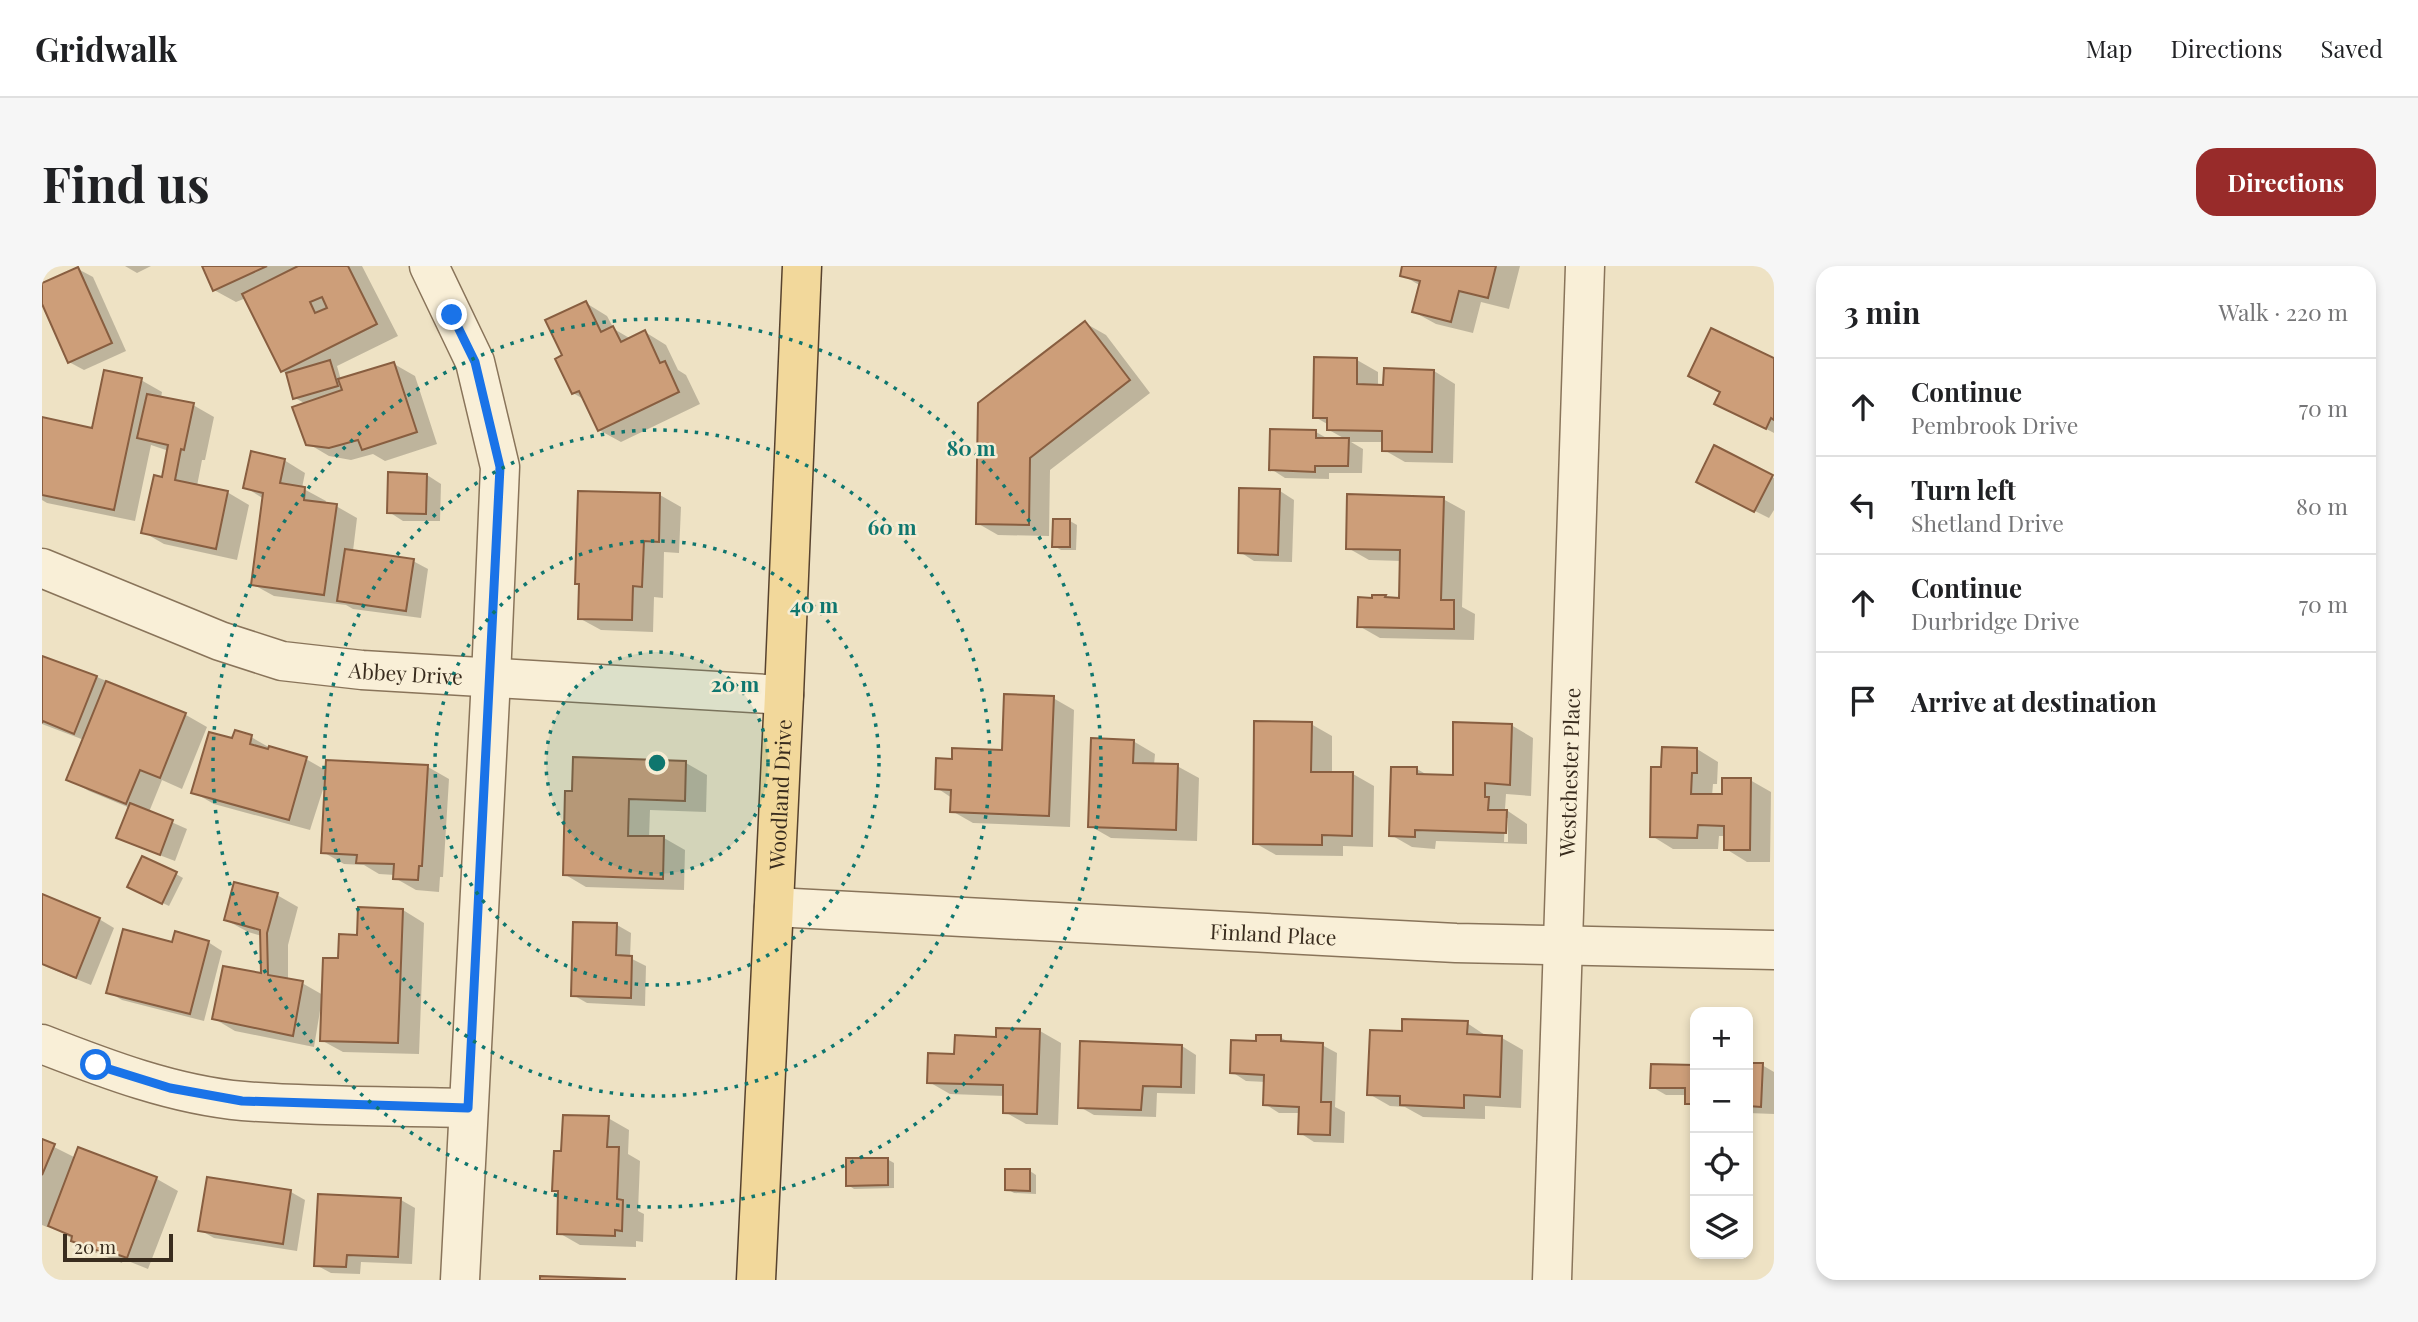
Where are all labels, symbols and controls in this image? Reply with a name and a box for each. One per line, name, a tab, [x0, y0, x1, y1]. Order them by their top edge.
text: Gridwalk	[35, 26, 177, 70]
text: Map	[2086, 32, 2132, 64]
text: Directions	[2170, 32, 2283, 64]
text: Saved	[2321, 32, 2383, 64]
button: Directions	[2196, 148, 2376, 216]
text: Find us	[42, 150, 210, 215]
text: 3 min	[1844, 292, 1920, 332]
text: Walk · 220 m	[2218, 296, 2348, 327]
route end	[436, 299, 467, 330]
text: Continue	[1911, 374, 2022, 409]
icon: ahead	[1844, 388, 1882, 426]
text: 70 m	[2299, 392, 2348, 423]
text: Pembrook Drive	[1911, 409, 2078, 440]
text: 80 m	[946, 433, 996, 461]
text: Turn left	[1911, 472, 2016, 507]
icon: left	[1844, 486, 1882, 524]
text: 80 m	[2296, 490, 2348, 521]
text: Shetland Drive	[1911, 507, 2064, 538]
text: 60 m	[867, 512, 917, 540]
text: Continue	[1911, 570, 2022, 605]
icon: ahead	[1844, 584, 1882, 622]
text: 70 m	[2299, 588, 2348, 619]
text: 40 m	[790, 590, 838, 618]
text: Durbridge Drive	[1911, 605, 2080, 636]
street label: Abbey Drive	[346, 655, 464, 690]
text: 20 m	[711, 669, 759, 697]
icon: arrive	[1844, 682, 1882, 720]
text: Arrive at destination	[1911, 684, 2157, 719]
street label: Westchester Place	[1552, 687, 1585, 858]
street label: Woodland Drive	[762, 719, 797, 871]
centre of rings	[645, 751, 669, 775]
street label: Finland Place	[1209, 916, 1337, 951]
map controls	[1690, 1007, 1753, 1259]
button: +	[1690, 1007, 1753, 1070]
route start	[80, 1049, 111, 1080]
button: −	[1690, 1070, 1753, 1133]
button: locate	[1690, 1133, 1753, 1196]
button: layers	[1690, 1196, 1753, 1259]
scale bar	[63, 1231, 173, 1263]
text: 20 m	[74, 1233, 116, 1259]

